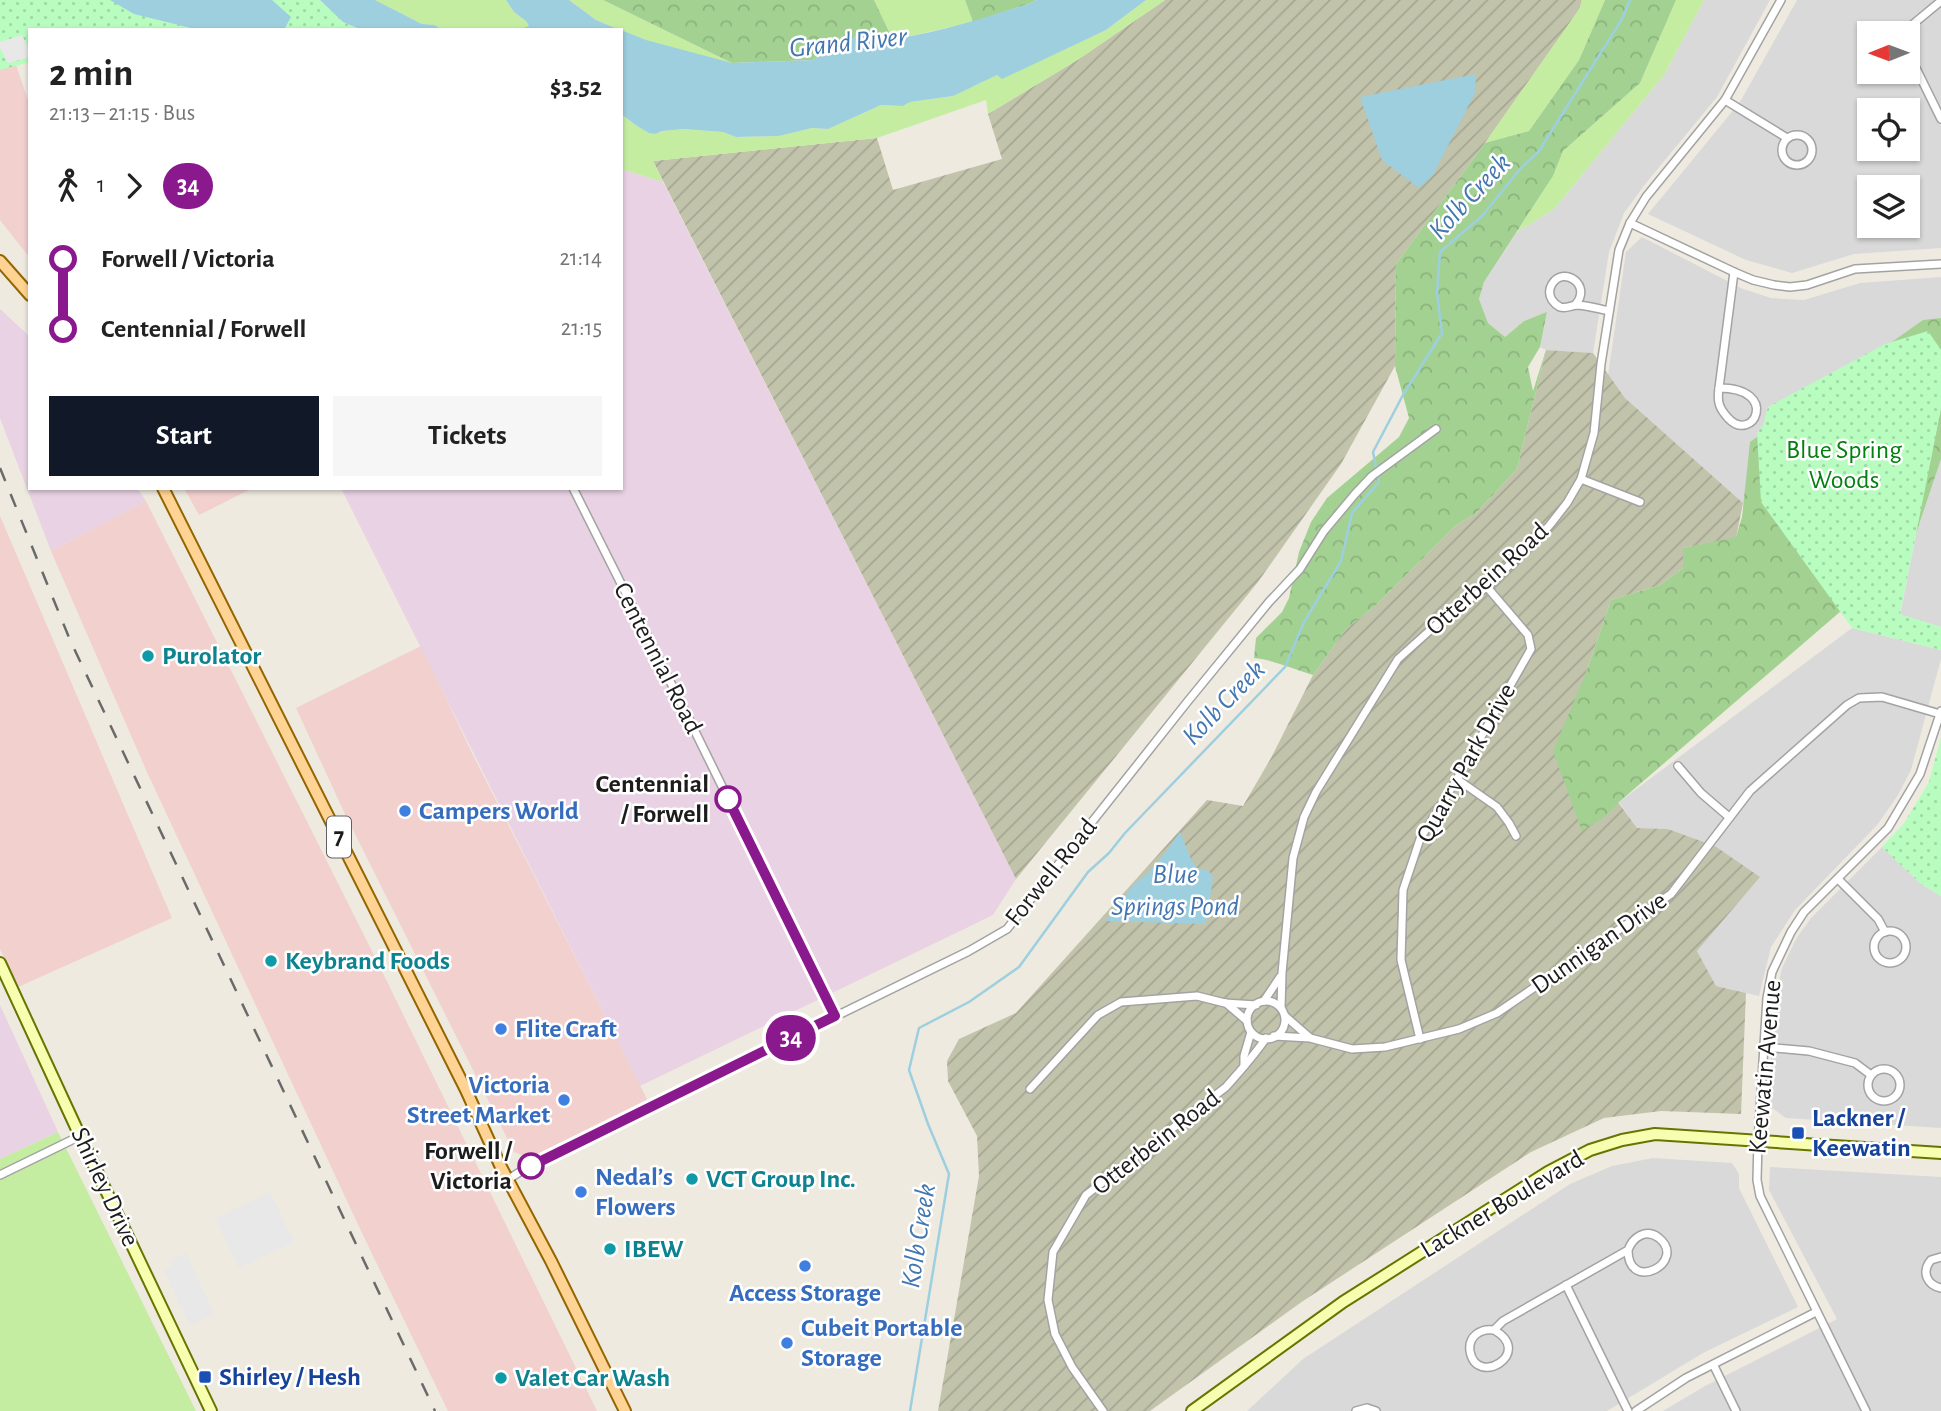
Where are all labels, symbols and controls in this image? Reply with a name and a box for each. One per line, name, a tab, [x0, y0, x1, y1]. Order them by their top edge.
north arrow	[1857, 21, 1920, 84]
map controls	[1857, 21, 1920, 238]
water label: Grand River	[788, 23, 909, 63]
text: 2 min	[49, 55, 133, 93]
text: $3.52	[550, 74, 602, 100]
button: locate	[1857, 98, 1920, 161]
text: 21:13 – 21:15 · Bus	[49, 102, 195, 125]
water label: Kolb Creek	[1424, 149, 1516, 245]
icon: walk	[49, 167, 87, 205]
icon: forward	[115, 167, 153, 205]
text: 1	[97, 174, 105, 197]
text: 34	[177, 174, 199, 198]
button: layers	[1857, 175, 1920, 238]
text: Forwell / Victoria	[101, 246, 275, 272]
text: 21:14	[559, 247, 602, 270]
text: Centennial / Forwell	[101, 316, 306, 342]
text: 21:15	[561, 317, 602, 340]
button: Start	[49, 396, 319, 476]
button: Tickets	[333, 396, 602, 476]
park label: Blue Spring Woods	[1786, 437, 1902, 493]
street label: Otterbein Road	[1421, 518, 1553, 640]
street label: Centennial Road	[609, 578, 707, 738]
place label: Purolator	[162, 643, 261, 669]
marker: Purolator	[140, 648, 156, 664]
water label: Kolb Creek	[1177, 655, 1271, 751]
street label: Quarry Park Drive	[1412, 679, 1520, 847]
place label: Centennial / Forwell	[596, 771, 709, 827]
marker: Centennial / Forwell	[715, 786, 741, 812]
place label: Campers World	[419, 798, 579, 824]
marker: Campers World	[397, 803, 413, 819]
street label: Forwell Road	[1000, 813, 1102, 931]
road number: 7	[327, 816, 351, 858]
water label: Blue Springs Pond	[1111, 861, 1239, 921]
street label: Dunnigan Drive	[1527, 887, 1671, 999]
place label: Keybrand Foods	[285, 948, 450, 974]
marker: Keybrand Foods	[263, 953, 279, 969]
street label: Keewatin Avenue	[1744, 979, 1786, 1155]
line badge: 34	[760, 1015, 822, 1061]
place label: Flite Craft	[515, 1016, 617, 1042]
marker: Flite Craft	[493, 1021, 509, 1037]
text: 34	[780, 1026, 802, 1050]
place label: Victoria Street Market	[407, 1072, 550, 1128]
street label: Otterbein Road	[1087, 1084, 1225, 1200]
marker: Victoria Street Market	[556, 1092, 572, 1108]
place label: Lackner / Keewatin	[1812, 1105, 1911, 1161]
street label: Shirley Drive	[66, 1123, 144, 1251]
marker: Lackner / Keewatin	[1790, 1125, 1806, 1141]
place label: Forwell / Victoria	[424, 1138, 513, 1194]
street label: Lackner Boulevard	[1416, 1145, 1588, 1263]
marker: Forwell / Victoria	[518, 1153, 544, 1179]
place label: Nedal’s Flowers	[595, 1164, 676, 1220]
place label: VCT Group Inc.	[706, 1166, 856, 1192]
marker: VCT Group Inc.	[684, 1171, 700, 1187]
water label: Kolb Creek	[897, 1182, 941, 1290]
marker: Nedal’s Flowers	[573, 1184, 589, 1200]
place label: IBEW	[624, 1236, 684, 1262]
marker: IBEW	[602, 1241, 618, 1257]
marker: Access Storage	[797, 1258, 813, 1274]
place label: Access Storage	[729, 1280, 881, 1306]
place label: Cubeit Portable Storage	[801, 1315, 963, 1371]
marker: Cubeit Portable Storage	[779, 1335, 795, 1351]
place label: Shirley / Hesh	[219, 1364, 361, 1390]
place label: Valet Car Wash	[515, 1365, 670, 1391]
marker: Shirley / Hesh	[197, 1369, 213, 1385]
marker: Valet Car Wash	[493, 1370, 509, 1386]

